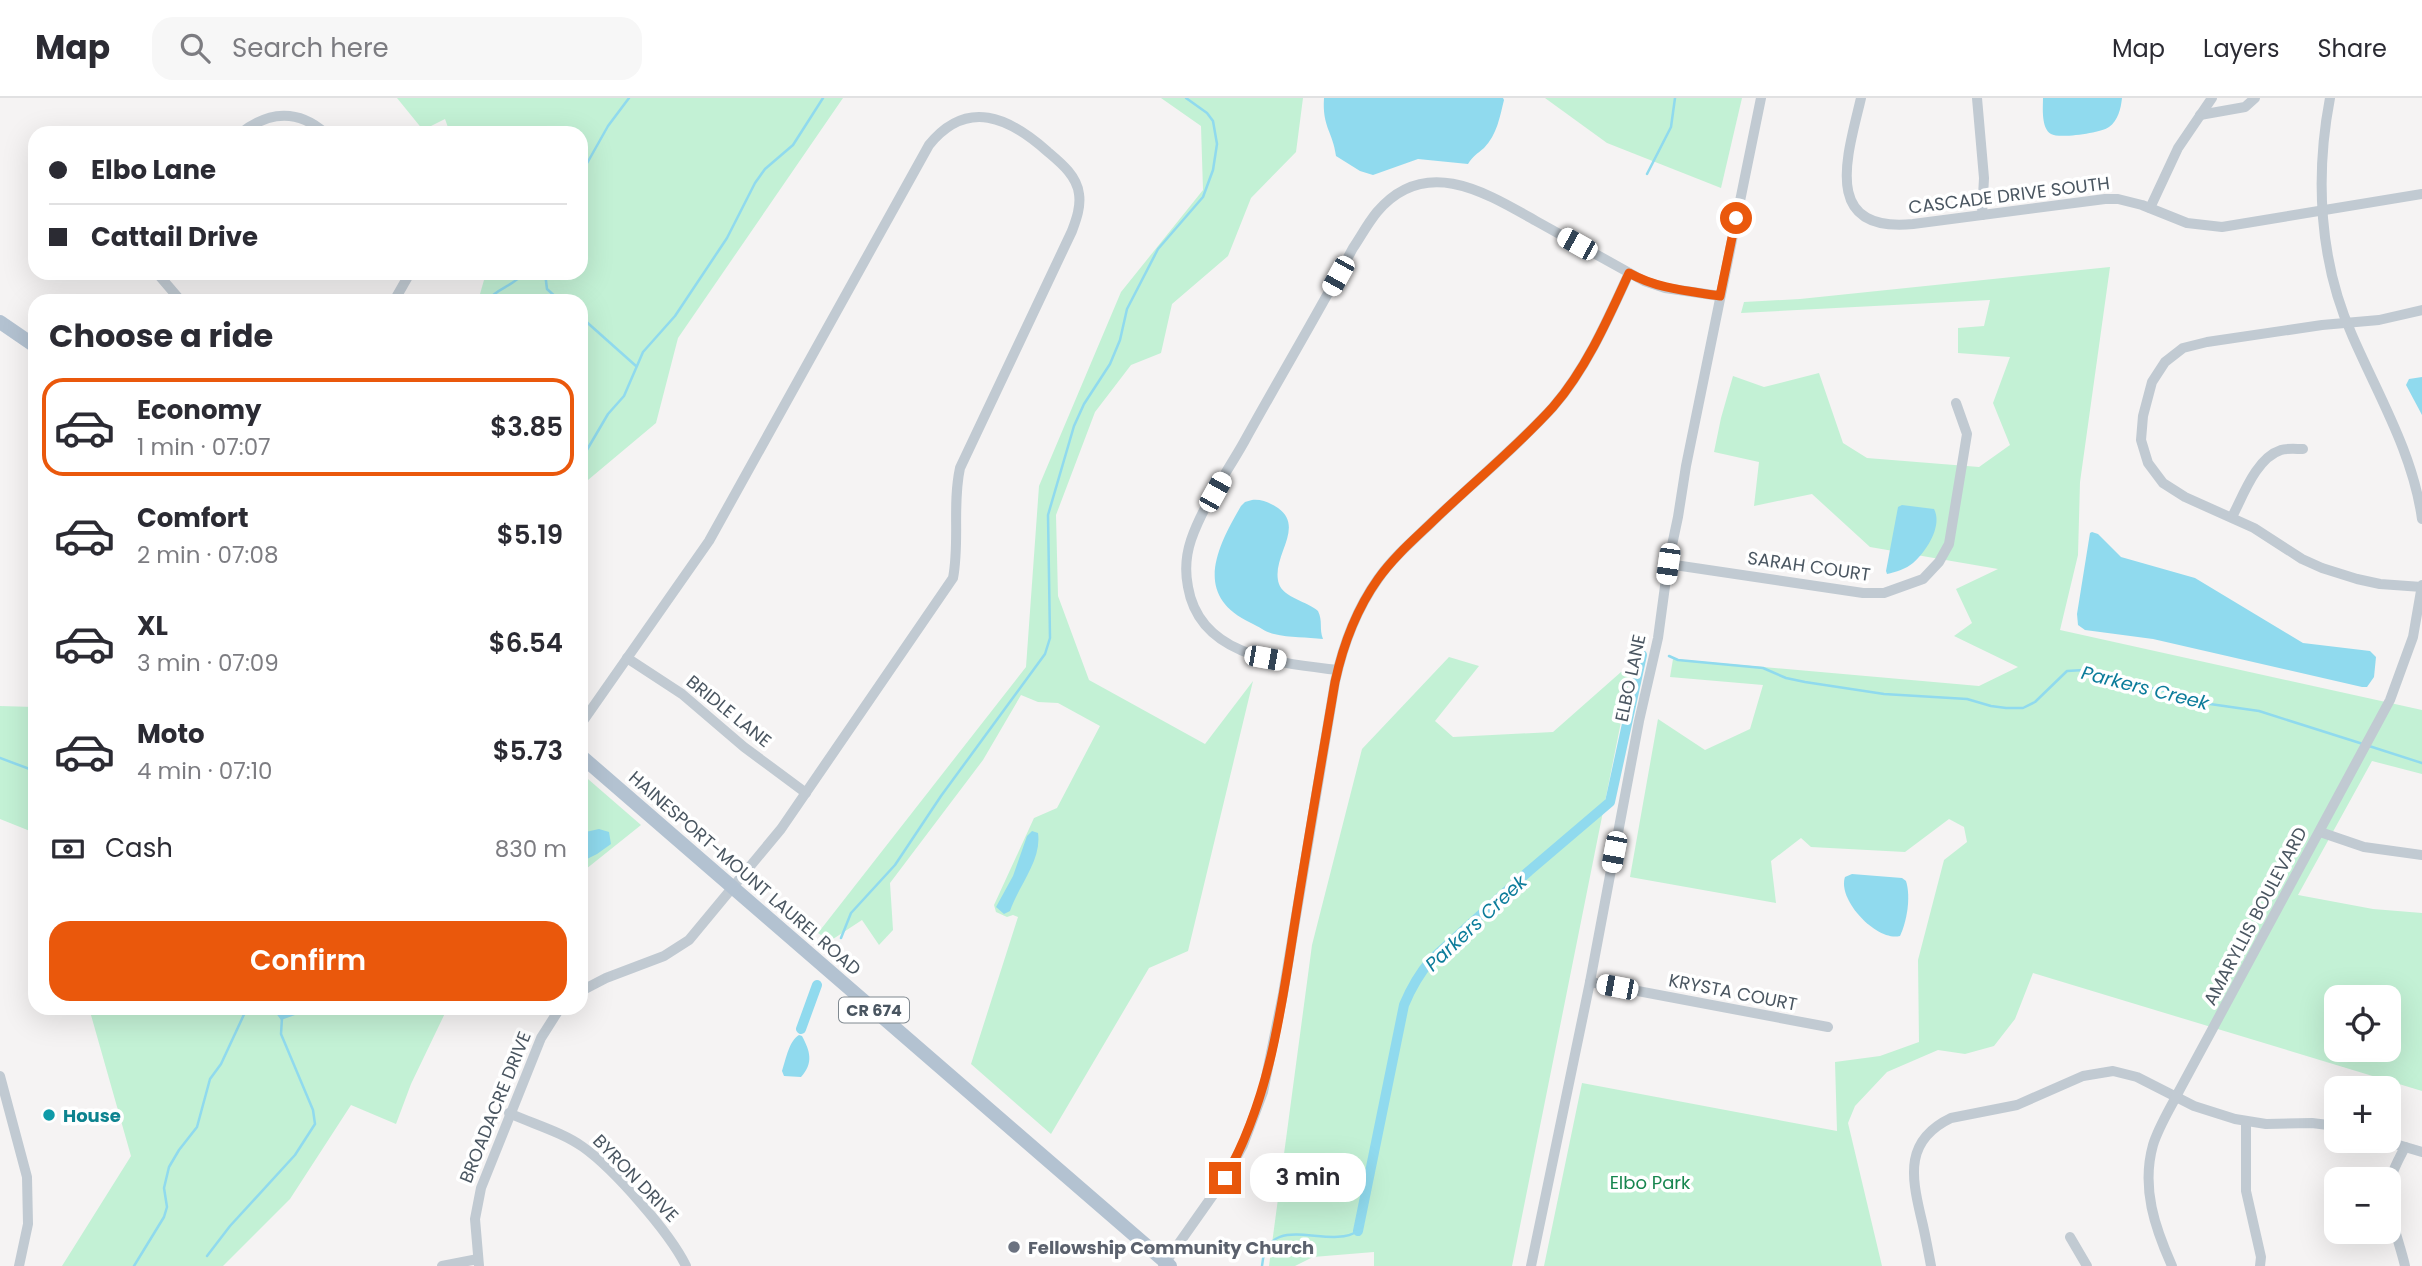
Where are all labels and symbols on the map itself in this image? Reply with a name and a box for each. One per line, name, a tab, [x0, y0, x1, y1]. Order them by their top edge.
street label: CASCADE DRIVE SOUTH	[1907, 170, 2111, 220]
route start	[1720, 202, 1752, 234]
car	[1554, 225, 1601, 263]
car	[1319, 253, 1358, 299]
car	[1196, 469, 1235, 515]
car	[1655, 542, 1682, 586]
street label: SARAH COURT	[1746, 545, 1872, 587]
street label: ELBO LANE	[1609, 632, 1651, 724]
car	[1243, 644, 1288, 672]
water label: Parkers Creek	[2079, 659, 2213, 717]
street label: BRIDLE LANE	[681, 669, 777, 753]
street label: HAINESPORT-MOUNT LAUREL ROAD	[623, 765, 867, 981]
street label: AMARYLLIS BOULEVARD	[2197, 822, 2313, 1010]
car	[1600, 829, 1629, 875]
water label: Parkers Creek	[1419, 868, 1534, 977]
street label: KRYSTA COURT	[1667, 967, 1800, 1017]
car	[1595, 973, 1640, 1001]
road number: CR 674	[839, 998, 909, 1022]
street label: BROADACRE DRIVE	[453, 1027, 537, 1187]
place label: House	[63, 1103, 121, 1128]
marker: House	[41, 1107, 57, 1123]
street label: BYRON DRIVE	[588, 1128, 684, 1228]
callout: 3 min	[1250, 1154, 1365, 1202]
route end	[1209, 1162, 1241, 1194]
park label: Elbo Park	[1610, 1170, 1691, 1195]
place label: Fellowship Community Church	[1028, 1235, 1314, 1260]
marker: Fellowship Community Church	[1006, 1239, 1022, 1255]

